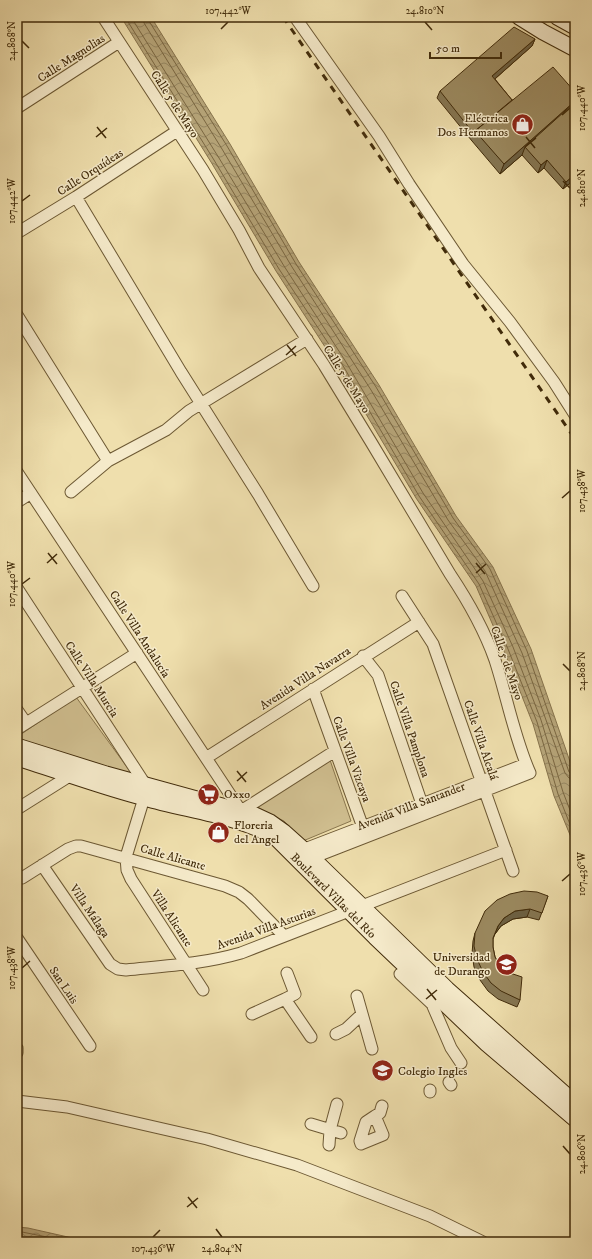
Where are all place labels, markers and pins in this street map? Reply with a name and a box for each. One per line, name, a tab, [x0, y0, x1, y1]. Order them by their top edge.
place label: Eléctrica Dos Hermanos	[437, 111, 509, 140]
shop icon: Eléctrica Dos Hermanos	[510, 112, 536, 138]
supermarket icon: Oxxo	[196, 781, 222, 807]
place label: Oxxo	[224, 787, 250, 802]
place label: Floreria del Angel	[234, 818, 280, 847]
shop icon: Floreria del Angel	[205, 819, 231, 845]
place label: Universidad de Durango	[433, 950, 490, 979]
school or university icon: Universidad de Durango	[493, 951, 519, 977]
school or university icon: Colegio Ingles	[370, 1058, 396, 1084]
place label: Colegio Ingles	[398, 1064, 467, 1079]

